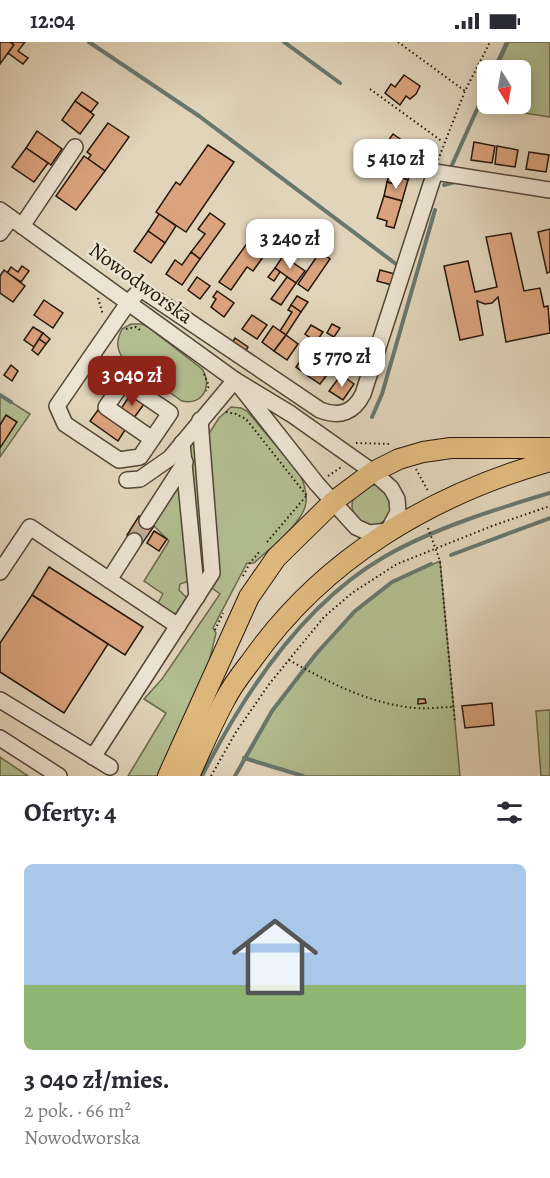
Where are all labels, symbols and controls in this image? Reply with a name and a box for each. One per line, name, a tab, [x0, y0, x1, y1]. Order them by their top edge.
text: 12:04	[30, 6, 75, 36]
north arrow	[477, 60, 531, 114]
map controls	[477, 60, 531, 114]
pin: 5 410 zł	[334, 139, 458, 190]
text: 5 410 zł	[367, 145, 425, 172]
pin: 3 240 zł	[228, 219, 352, 270]
text: 3 240 zł	[260, 225, 320, 252]
street label: Nowodworska	[83, 236, 199, 330]
pin: 5 770 zł	[280, 337, 404, 388]
text: 5 770 zł	[313, 343, 371, 370]
pin: 3 040 zł	[70, 356, 194, 407]
text: 3 040 zł	[102, 362, 162, 389]
text: Oferty: 4	[24, 795, 117, 830]
icon: filters	[493, 796, 526, 829]
icon: home	[221, 903, 329, 1011]
text: 3 040 zł/mies.	[24, 1062, 170, 1097]
text: 2 pok. · 66 m²	[24, 1097, 131, 1124]
text: Nowodworska	[24, 1124, 140, 1151]

